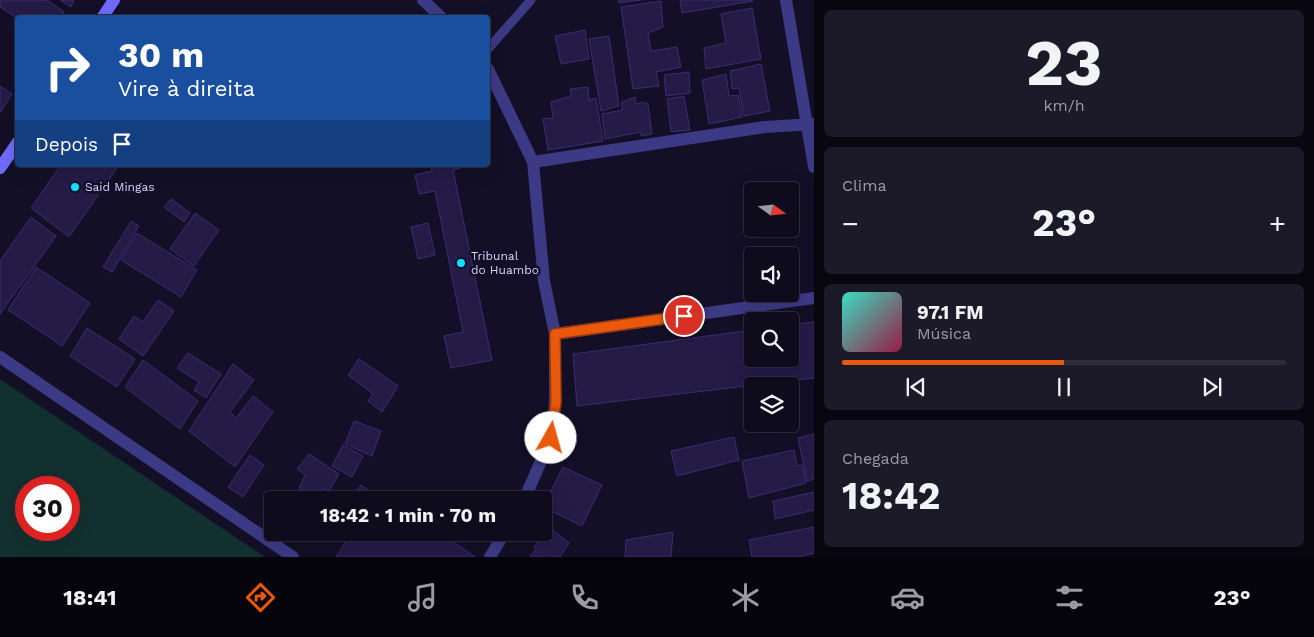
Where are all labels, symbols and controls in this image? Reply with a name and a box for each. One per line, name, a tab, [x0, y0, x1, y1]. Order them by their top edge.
text: 23	[1025, 25, 1103, 101]
text: 30 m	[118, 34, 204, 76]
icon: right	[35, 35, 100, 100]
text: Vire à direita	[118, 76, 255, 101]
text: km/h	[1043, 96, 1085, 115]
icon: arrive	[108, 130, 136, 158]
text: Depois	[35, 133, 98, 156]
text: Clima	[842, 176, 886, 195]
place label: Said Mingas	[85, 180, 155, 194]
marker: Said Mingas	[69, 181, 81, 193]
north arrow	[744, 182, 799, 238]
map controls	[744, 182, 799, 432]
text: 23°	[1032, 201, 1096, 245]
text: −	[842, 207, 859, 240]
text: +	[1269, 207, 1286, 240]
button: sound	[744, 247, 799, 302]
place label: Tribunal do Huambo	[471, 249, 539, 277]
marker: Tribunal do Huambo	[455, 257, 467, 269]
pin	[663, 295, 705, 337]
text: 97.1 FM	[917, 301, 984, 324]
icon: arrive	[670, 302, 698, 330]
button: search	[744, 312, 799, 367]
text: Música	[917, 324, 971, 343]
icon: previous	[902, 373, 930, 401]
icon: pause	[1050, 373, 1078, 401]
icon: next	[1198, 373, 1226, 401]
button: layers	[744, 377, 799, 432]
position arrow	[524, 411, 576, 463]
text: Chegada	[842, 449, 909, 468]
text: 18:42	[842, 474, 940, 518]
speed limit sign: 30	[15, 476, 80, 541]
text: 18:42 · 1 min · 70 m	[320, 504, 496, 527]
icon: directions	[243, 580, 278, 615]
icon: music	[405, 580, 440, 615]
icon: phone	[567, 580, 602, 615]
icon: climate	[728, 580, 763, 615]
icon: car	[890, 580, 925, 615]
icon: filters	[1052, 580, 1087, 615]
text: 18:41	[63, 585, 116, 610]
text: 23°	[1213, 585, 1251, 610]

